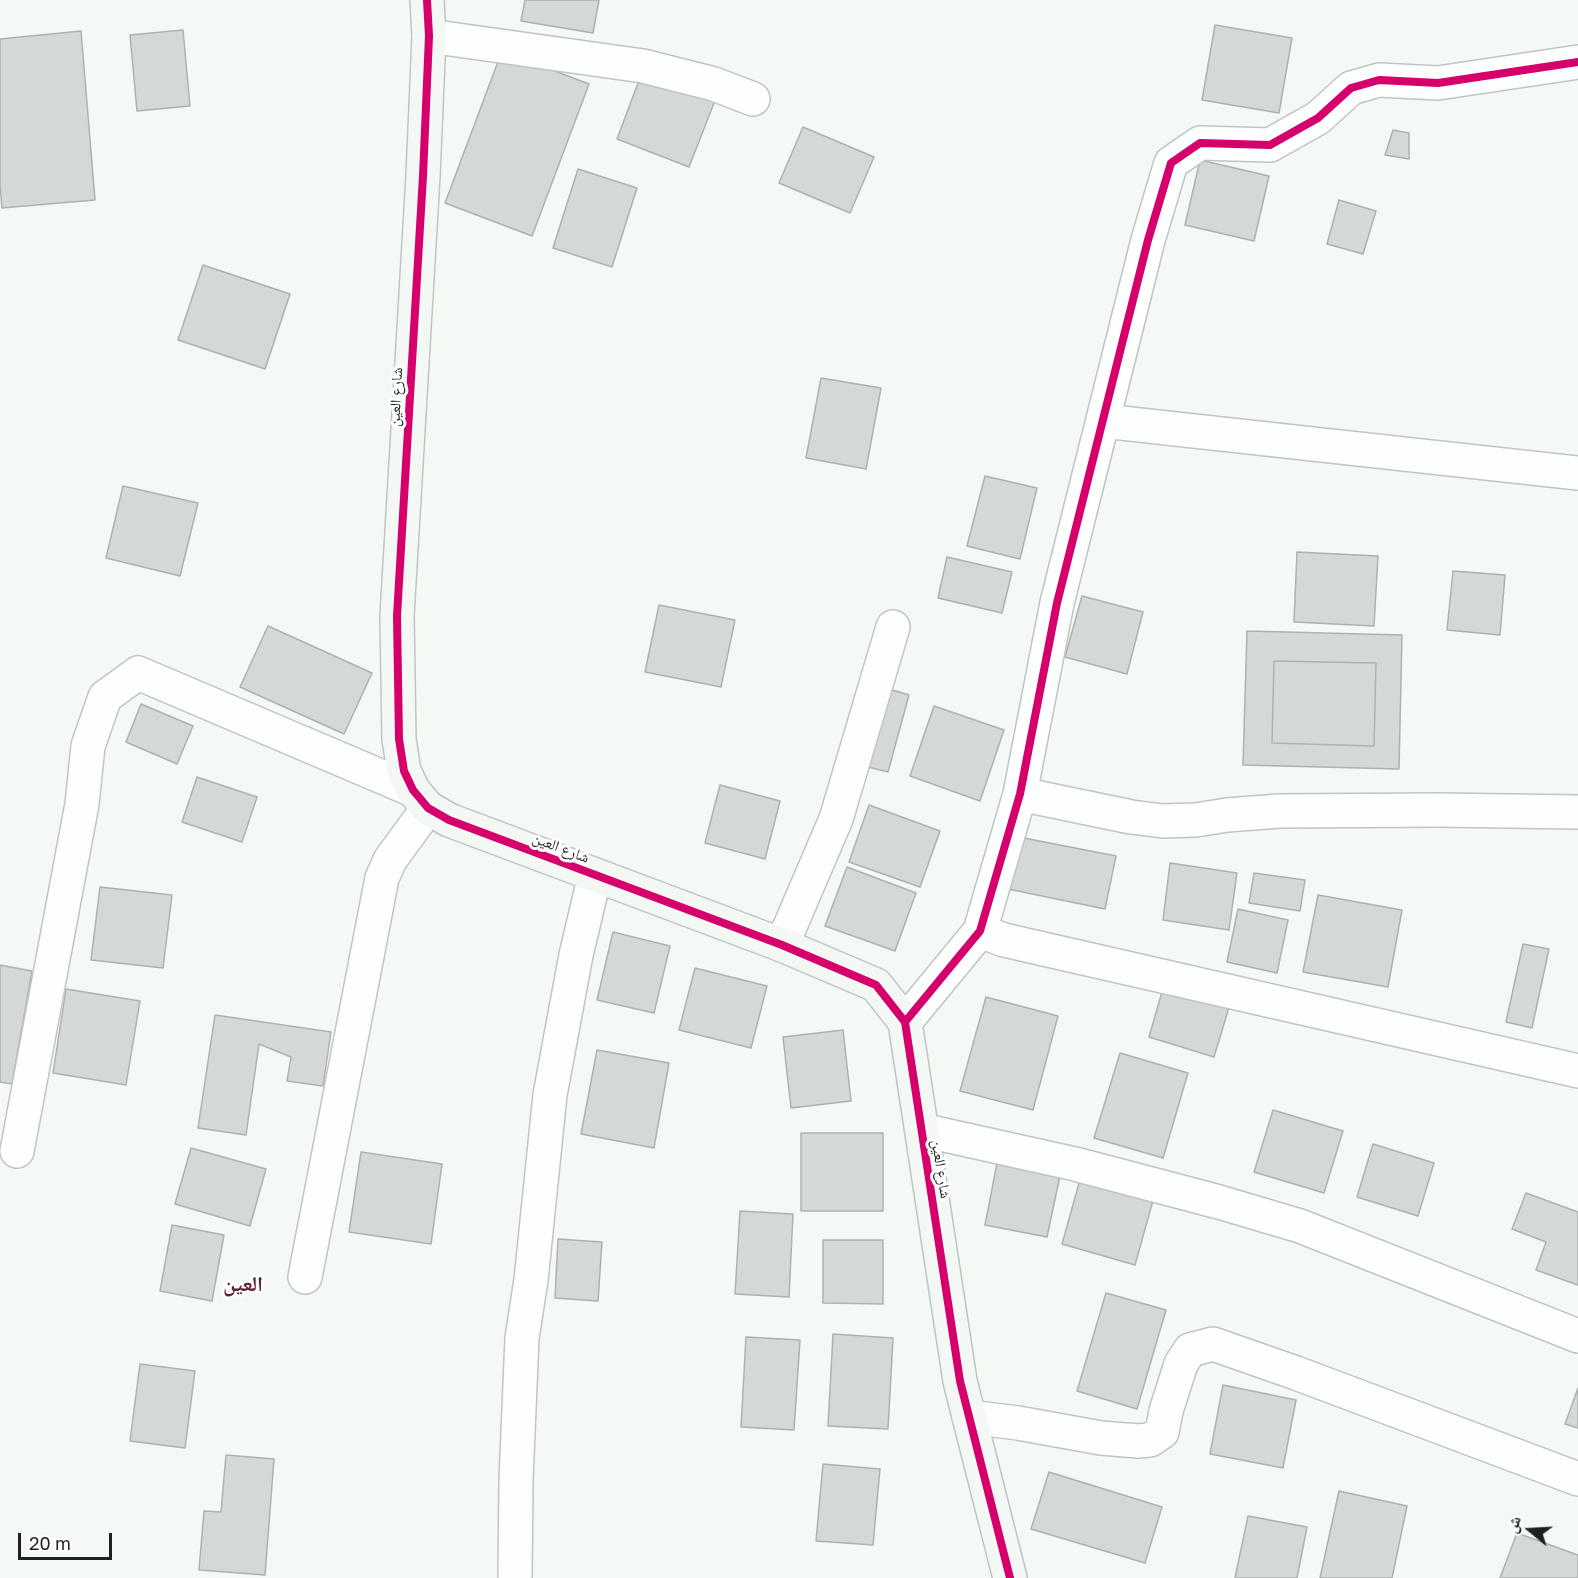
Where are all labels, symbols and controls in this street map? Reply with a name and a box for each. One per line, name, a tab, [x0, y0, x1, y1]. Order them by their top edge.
street label: شارع العين	[385, 367, 407, 427]
street label: شارع العين	[530, 829, 592, 867]
street label: شارع العين	[927, 1138, 955, 1200]
district label: العين	[223, 1271, 263, 1297]
north arrow	[1500, 1500, 1560, 1560]
text: ش	[1501, 1513, 1525, 1536]
scale bar	[21, 1521, 116, 1559]
text: 20 m	[29, 1532, 71, 1554]

